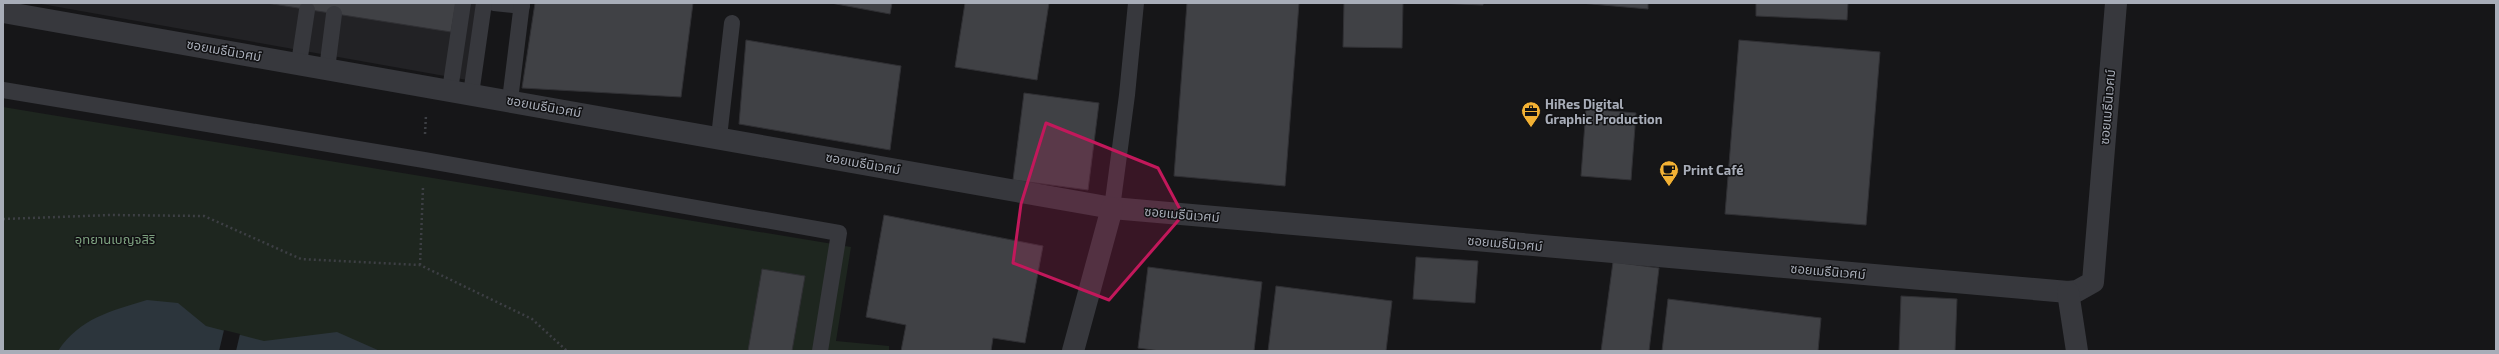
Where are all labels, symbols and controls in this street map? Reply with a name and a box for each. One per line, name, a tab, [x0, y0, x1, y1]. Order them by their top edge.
street label: ซอยเมธีนิเวศม์	[185, 36, 263, 64]
street label: ซอยเมธีนิเวศม์	[2096, 69, 2118, 145]
street label: ซอยเมธีนิเวศม์	[505, 92, 583, 120]
place label: HiRes Digital Graphic Production	[1545, 96, 1663, 127]
office icon: HiRes Digital Graphic Production	[1520, 100, 1542, 128]
street label: ซอยเมธีนิเวศม์	[824, 149, 902, 177]
cafe icon: Print Café	[1658, 159, 1680, 187]
place label: Print Café	[1683, 162, 1744, 178]
street label: ซอยเมธีนิเวศม์	[1144, 203, 1220, 225]
park label: อุทยานเบญจสิริ	[75, 231, 155, 247]
street label: ซอยเมธีนิเวศม์	[1467, 232, 1543, 254]
street label: ซอยเมธีนิเวศม์	[1790, 260, 1866, 282]

